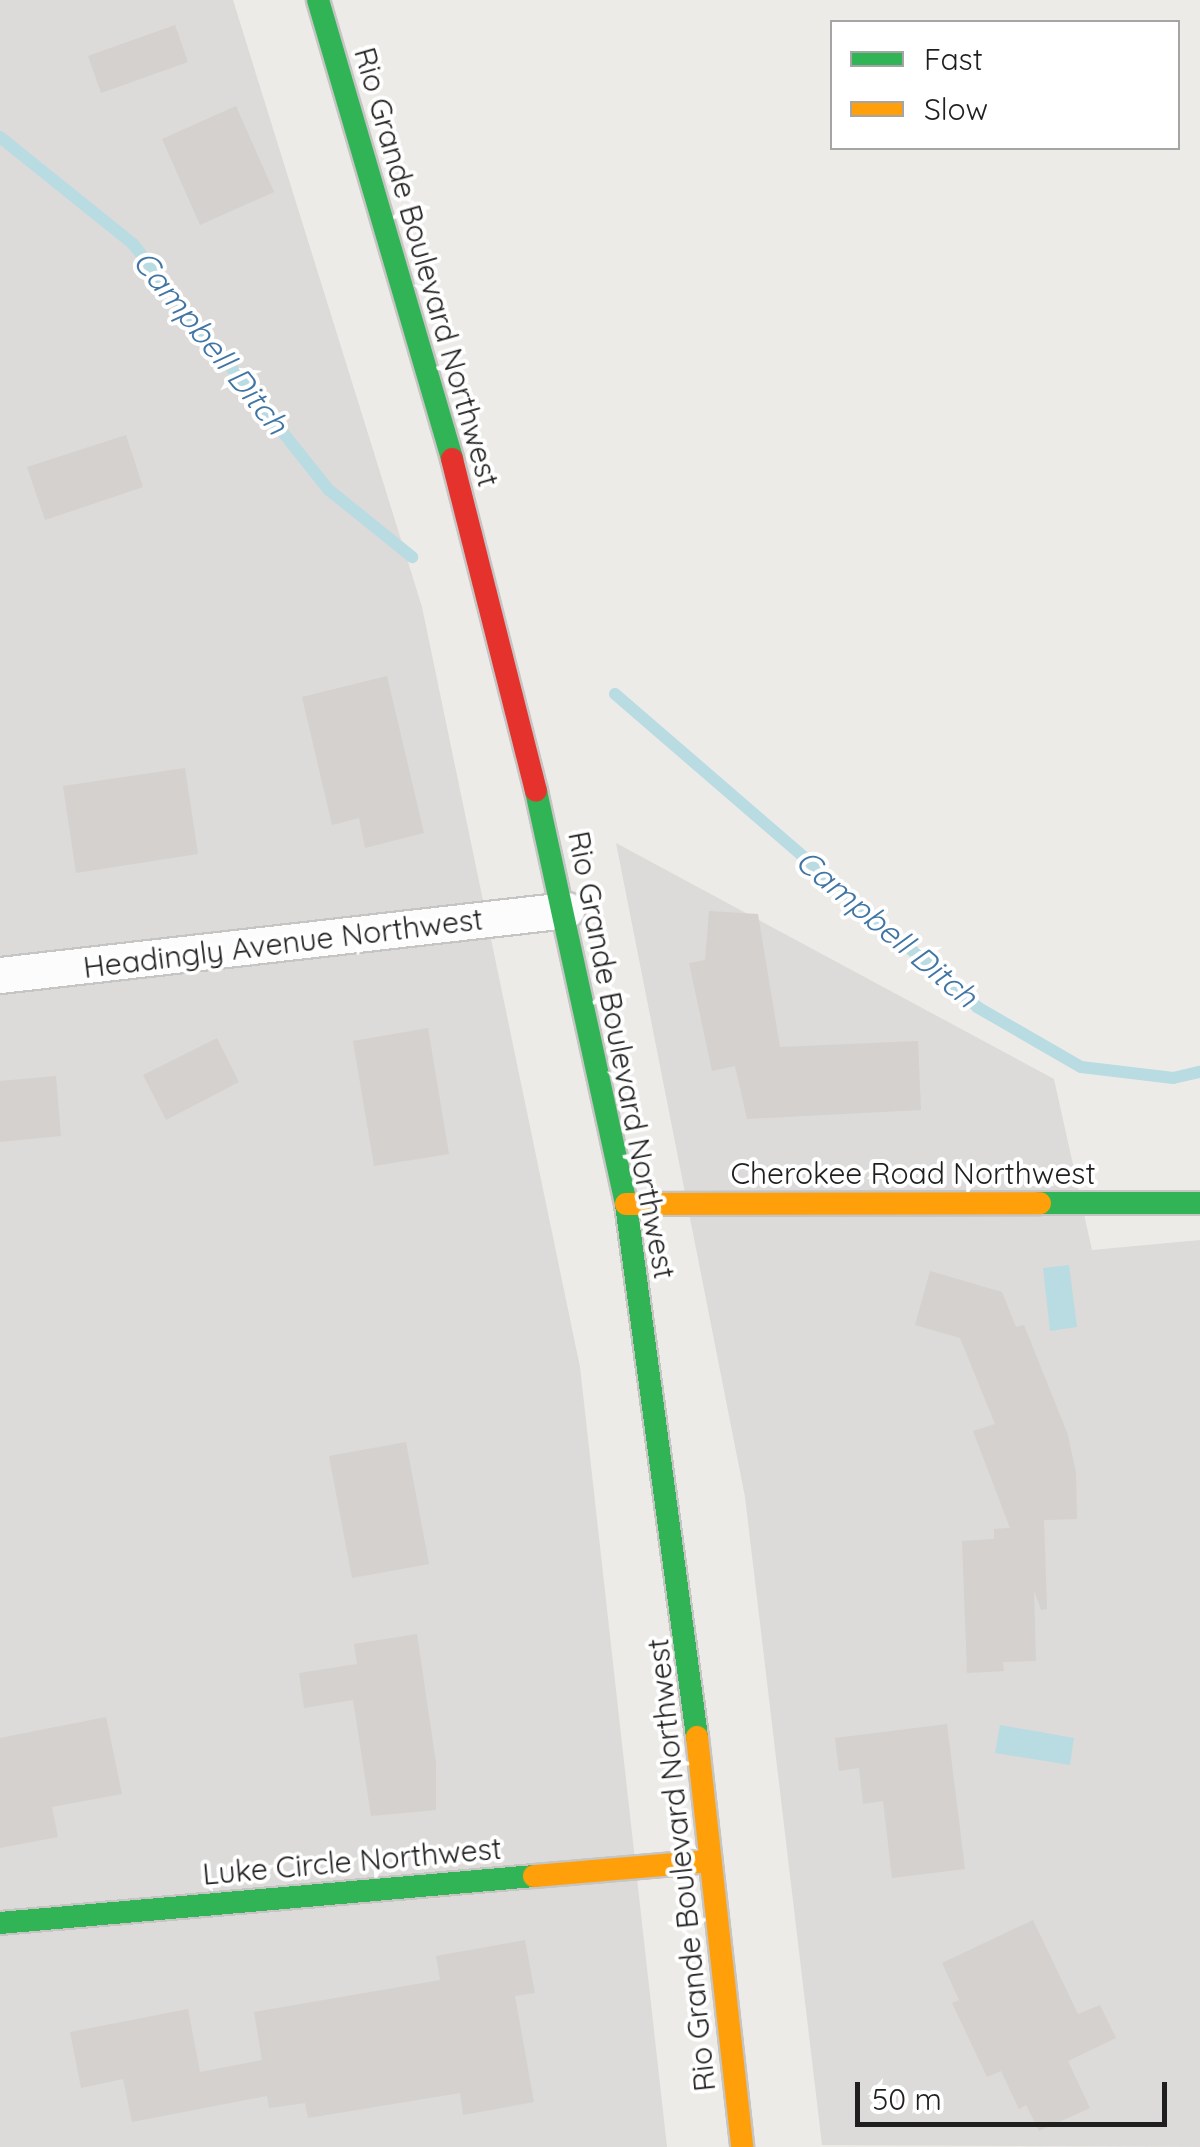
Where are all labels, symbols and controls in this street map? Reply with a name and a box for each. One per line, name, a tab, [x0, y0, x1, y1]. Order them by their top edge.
legend	[830, 20, 1180, 150]
text: Fast	[924, 40, 983, 78]
street label: Rio Grande Boulevard Northwest	[347, 43, 507, 491]
text: Slow	[924, 90, 988, 128]
water label: Campbell Ditch	[125, 242, 297, 442]
street label: Rio Grande Boulevard Northwest	[561, 828, 683, 1282]
water label: Campbell Ditch	[788, 841, 986, 1015]
street label: Headingly Avenue Northwest	[81, 901, 485, 985]
street label: Cherokee Road Northwest	[730, 1155, 1096, 1191]
street label: Rio Grande Boulevard Northwest	[639, 1637, 723, 2093]
street label: Luke Circle Northwest	[201, 1830, 503, 1892]
scale bar	[860, 2062, 1172, 2124]
text: 50 m	[872, 2080, 942, 2118]

